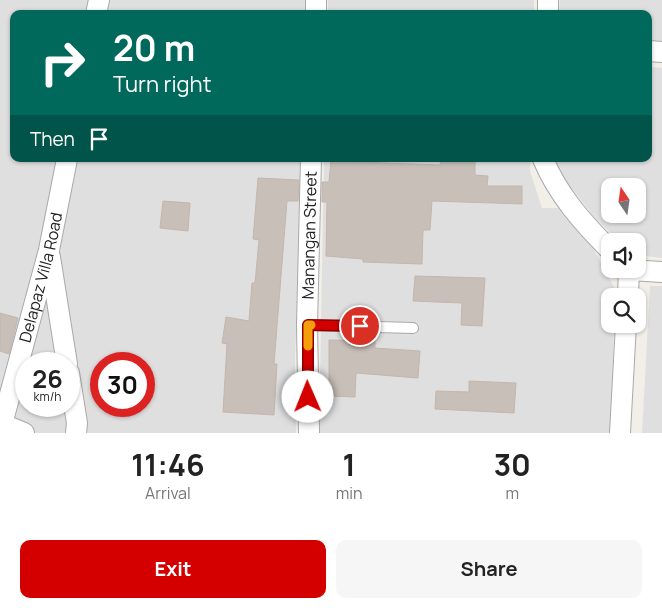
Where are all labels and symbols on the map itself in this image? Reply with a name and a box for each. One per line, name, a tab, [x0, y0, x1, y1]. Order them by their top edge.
street label: Manangan Street	[297, 171, 322, 299]
north arrow	[601, 178, 646, 222]
street label: Delapaz Villa Road	[14, 210, 67, 345]
pin	[339, 305, 381, 347]
speed limit sign: 30	[90, 352, 155, 417]
position arrow	[281, 370, 333, 422]

